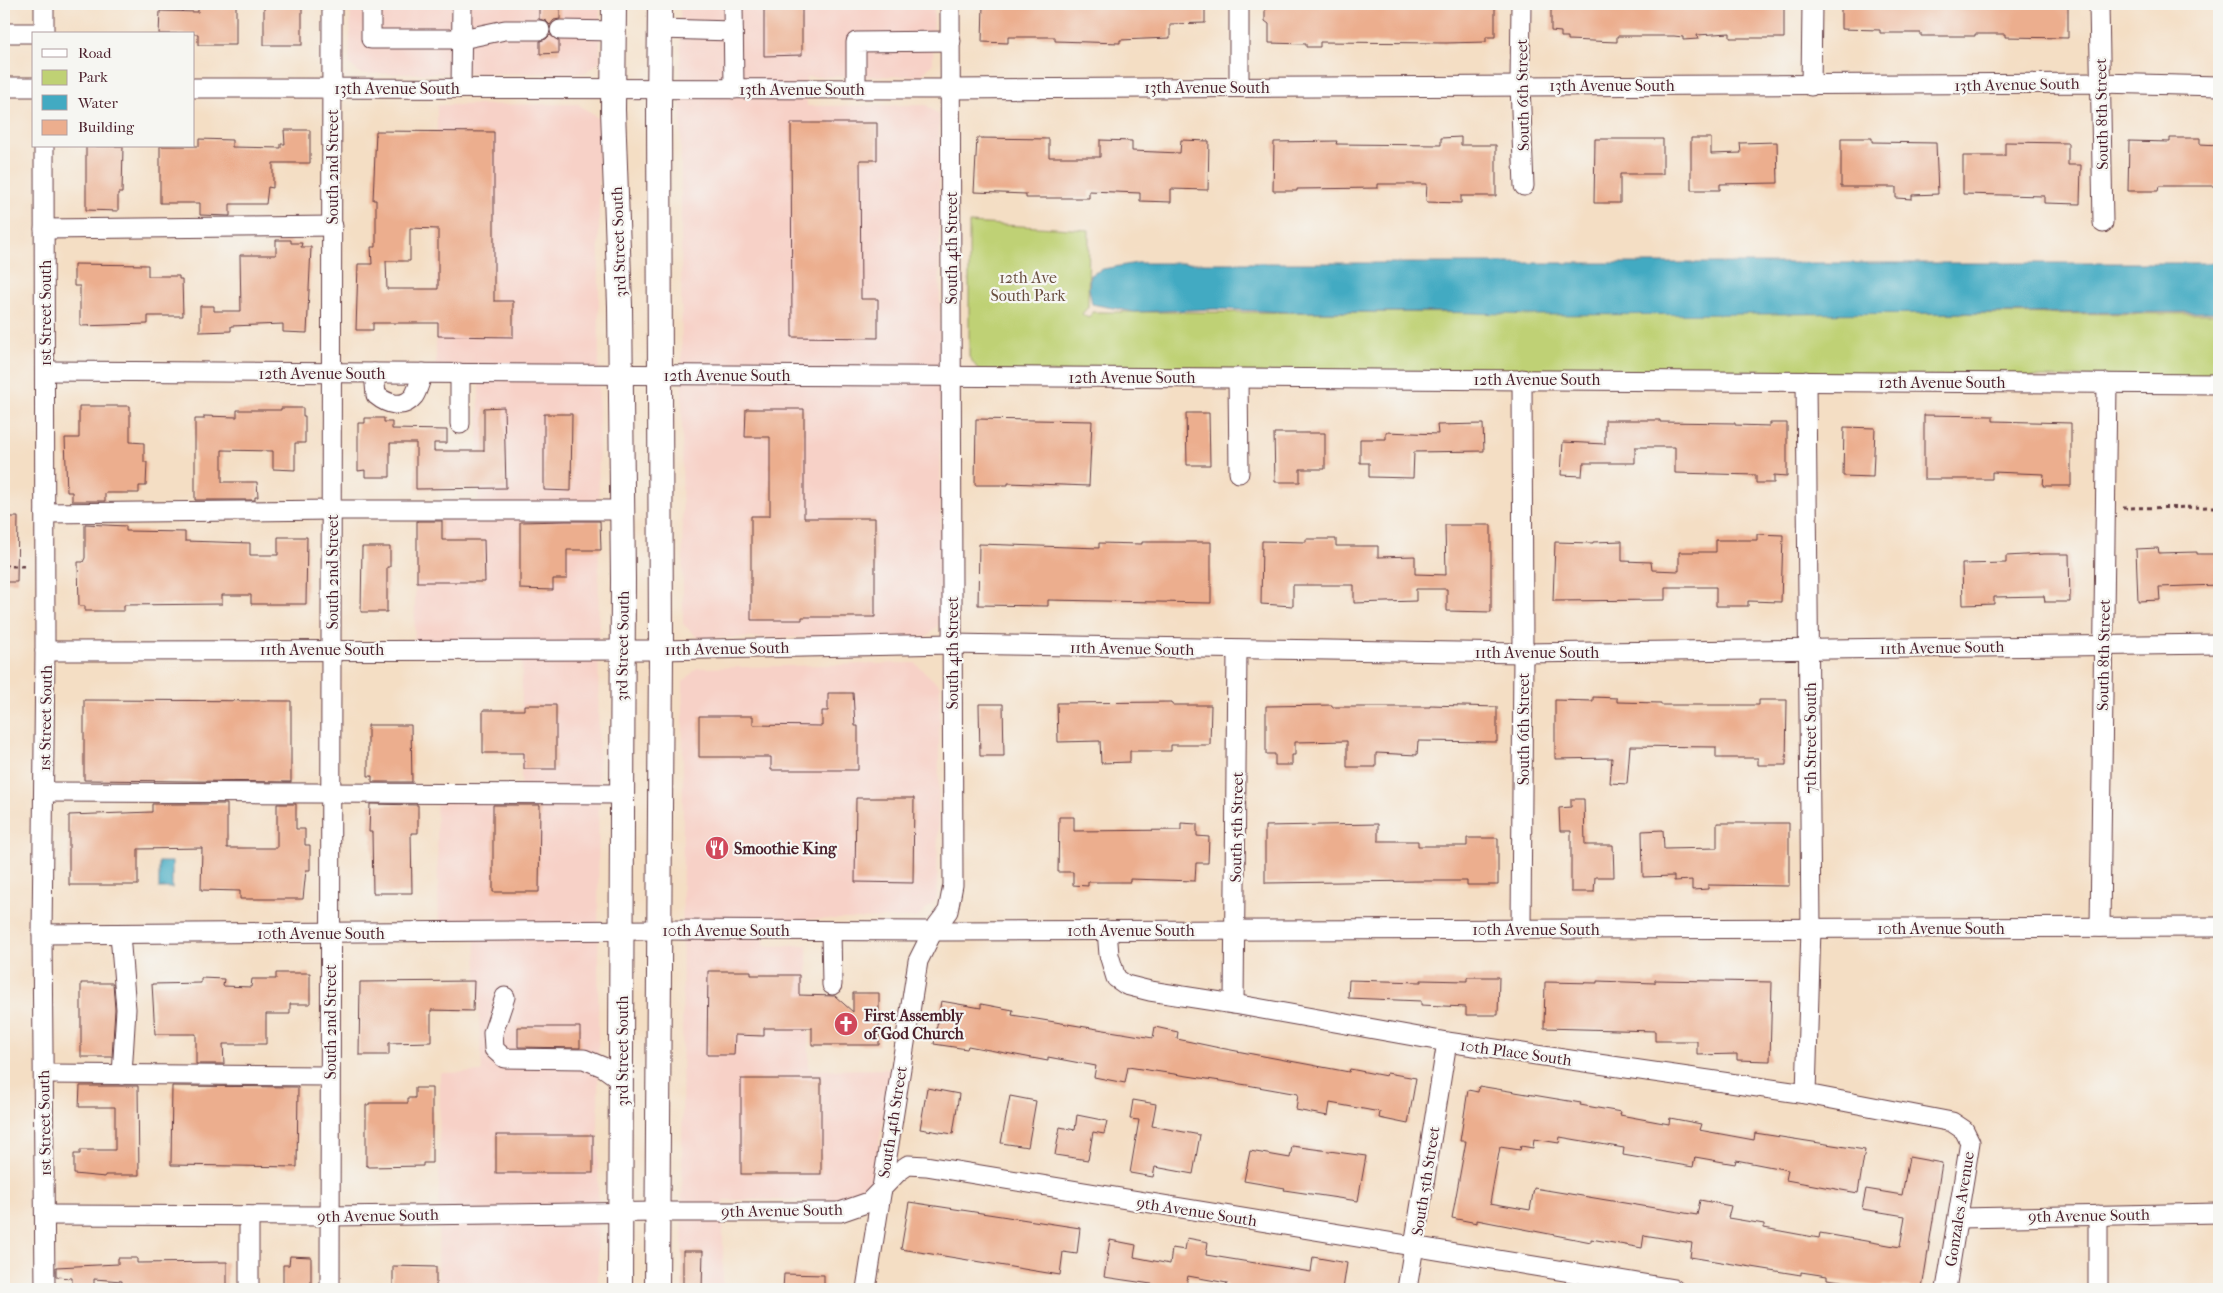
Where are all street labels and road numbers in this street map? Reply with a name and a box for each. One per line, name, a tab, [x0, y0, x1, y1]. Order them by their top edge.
street label: South 6th Street	[1512, 38, 1533, 151]
street label: South 8th Street	[2091, 58, 2112, 170]
street label: 13th Avenue South	[1954, 74, 2080, 95]
street label: 13th Avenue South	[1549, 76, 1675, 95]
street label: 13th Avenue South	[1144, 78, 1270, 97]
street label: 13th Avenue South	[334, 79, 460, 98]
street label: 13th Avenue South	[739, 80, 865, 99]
street label: South 2nd Street	[323, 109, 342, 225]
street label: 3rd Street South	[607, 186, 630, 298]
street label: South 4th Street	[942, 191, 961, 305]
street label: 1st Street South	[36, 260, 55, 366]
street label: 12th Avenue South	[258, 364, 386, 383]
street label: 12th Avenue South	[663, 366, 791, 385]
street label: 12th Avenue South	[1068, 368, 1196, 387]
street label: 12th Avenue South	[1473, 370, 1601, 389]
street label: 12th Avenue South	[1878, 373, 2006, 392]
street label: South 2nd Street	[323, 514, 342, 630]
street label: 3rd Street South	[612, 590, 633, 702]
street label: South 4th Street	[943, 596, 962, 710]
street label: South 8th Street	[2093, 599, 2114, 711]
street label: 11th Avenue South	[1880, 637, 2004, 658]
street label: 11th Avenue South	[665, 638, 789, 659]
street label: 11th Avenue South	[1070, 638, 1194, 659]
street label: 11th Avenue South	[260, 640, 384, 659]
street label: 11th Avenue South	[1475, 643, 1599, 662]
street label: 1st Street South	[35, 665, 56, 771]
street label: South 6th Street	[1514, 673, 1533, 785]
street label: 7th Street South	[1801, 682, 1820, 794]
street label: South 5th Street	[1226, 771, 1247, 882]
street label: 10th Avenue South	[1877, 919, 2005, 938]
street label: 10th Avenue South	[1472, 920, 1600, 939]
street label: 10th Avenue South	[662, 921, 790, 940]
street label: 10th Avenue South	[1067, 921, 1195, 940]
street label: 10th Avenue South	[257, 924, 385, 943]
street label: South 2nd Street	[321, 964, 340, 1080]
street label: 3rd Street South	[613, 996, 632, 1106]
street label: 10th Place South	[1459, 1035, 1573, 1070]
street label: South 4th Street	[874, 1064, 911, 1179]
street label: 1st Street South	[34, 1070, 55, 1176]
street label: South 5th Street	[1407, 1125, 1444, 1237]
street label: Gonzales Avenue	[1941, 1150, 1978, 1268]
street label: 9th Avenue South	[1135, 1193, 1258, 1230]
street label: 9th Avenue South	[721, 1200, 843, 1221]
street label: 9th Avenue South	[317, 1205, 439, 1226]
street label: 9th Avenue South	[2028, 1205, 2150, 1226]

